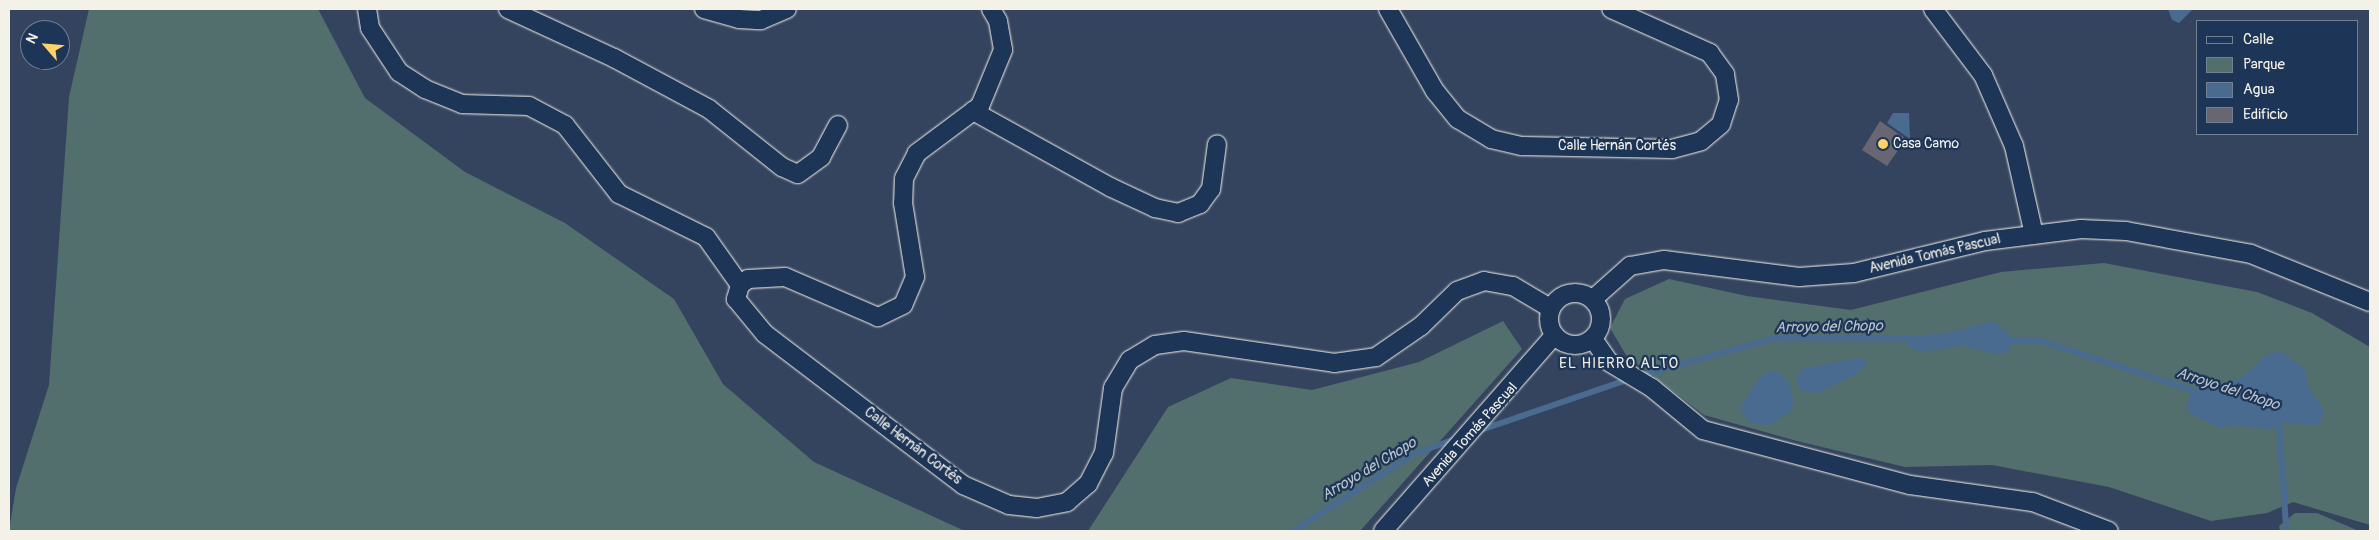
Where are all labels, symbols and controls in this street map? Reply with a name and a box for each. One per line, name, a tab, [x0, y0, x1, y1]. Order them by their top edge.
north arrow	[20, 20, 70, 70]
legend	[2196, 20, 2359, 135]
text: N	[22, 30, 42, 46]
text: Calle	[2243, 30, 2274, 49]
text: Parque	[2243, 55, 2285, 74]
text: Agua	[2243, 80, 2275, 99]
text: Edificio	[2243, 105, 2288, 124]
place label: Casa Camo	[1893, 136, 1959, 152]
street label: Calle Hernán Cortés	[1558, 138, 1676, 154]
marker: Casa Camo	[1877, 138, 1889, 150]
street label: Avenida Tomás Pascual	[1868, 231, 2002, 277]
water label: Arroyo del Chopo	[1775, 317, 1883, 337]
district label: EL HIERRO ALTO	[1557, 355, 1681, 373]
water label: Arroyo del Chopo	[2174, 364, 2282, 414]
street label: Avenida Tomás Pascual	[1419, 379, 1521, 491]
street label: Calle Hernán Cortés	[861, 404, 965, 488]
water label: Arroyo del Chopo	[1318, 434, 1420, 504]

